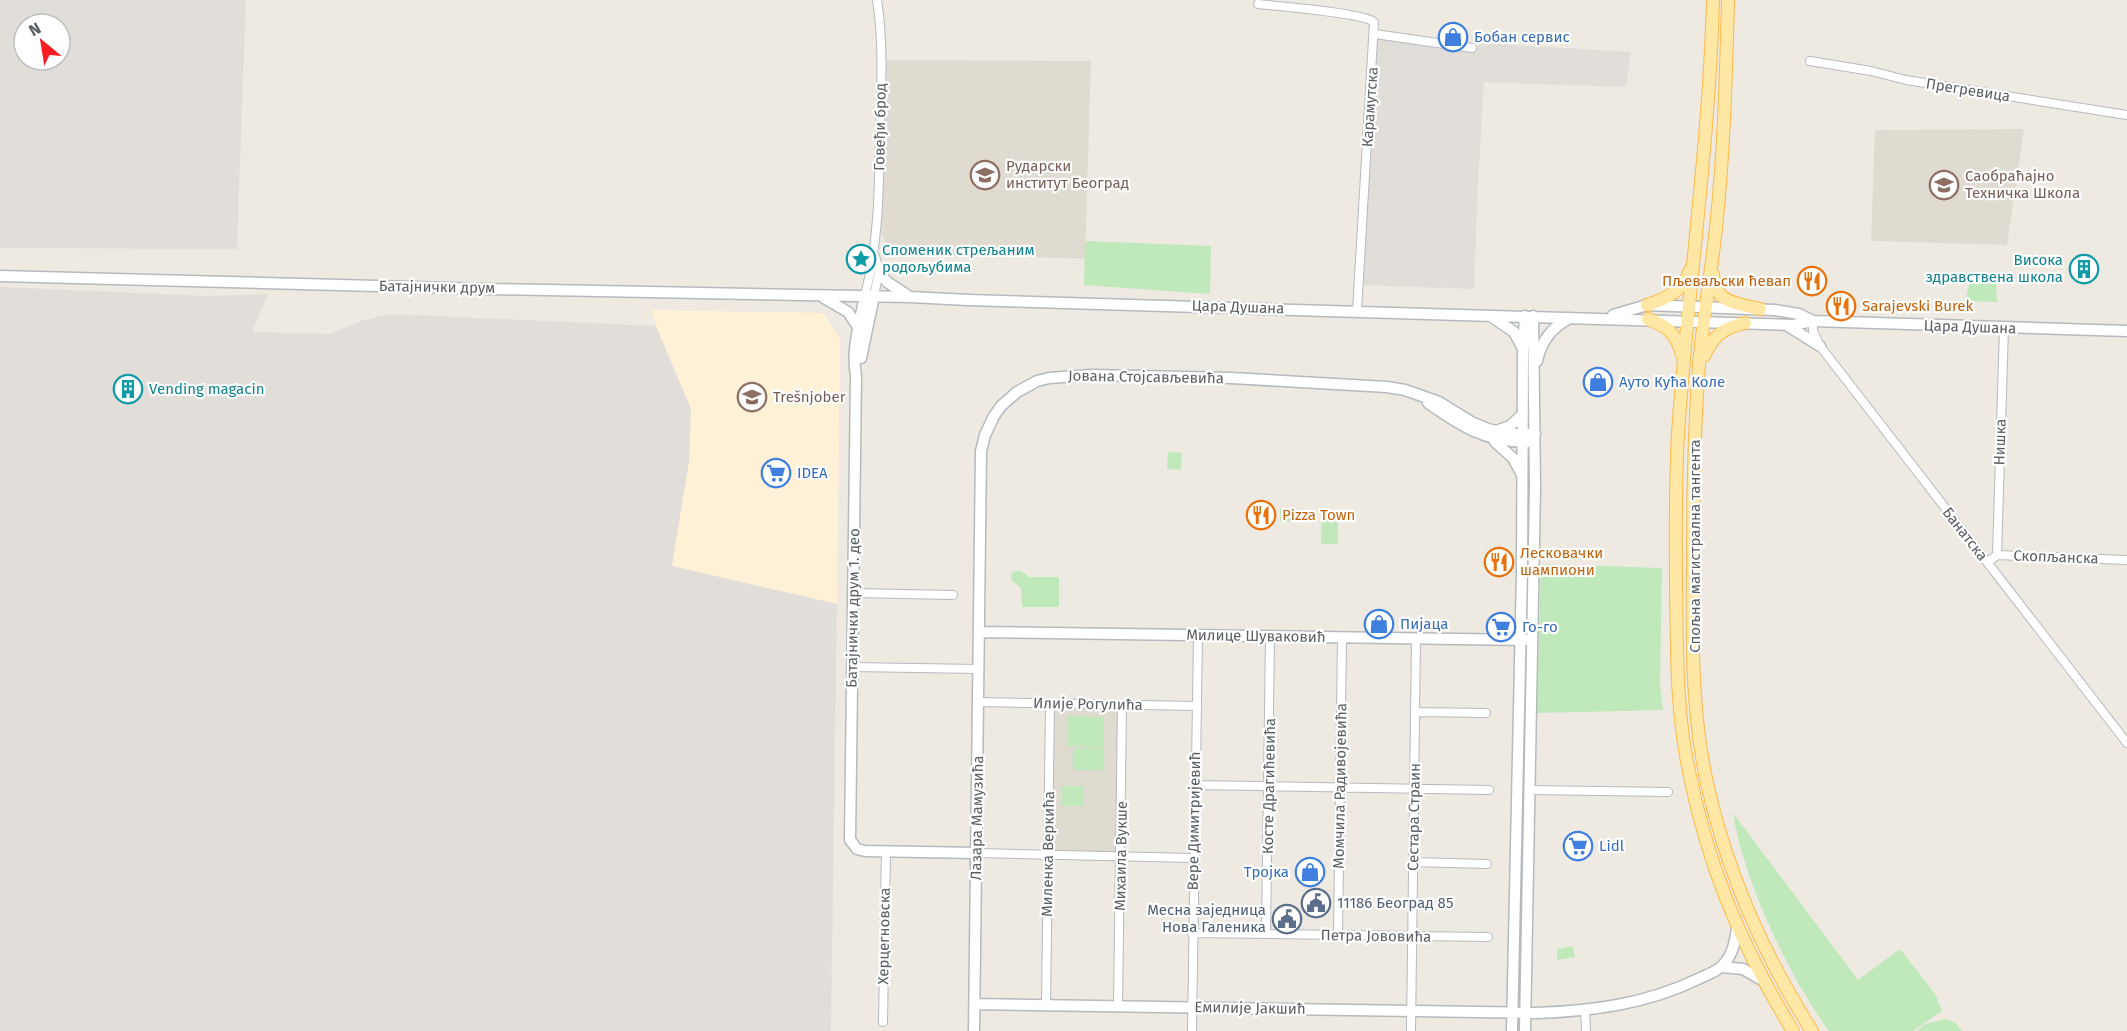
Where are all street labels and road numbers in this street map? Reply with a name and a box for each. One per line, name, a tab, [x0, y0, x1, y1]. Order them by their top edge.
street label: Карамутска	[1358, 66, 1382, 148]
street label: Прегревица	[1925, 74, 2011, 106]
street label: Говеђи брод	[870, 83, 890, 171]
street label: Батајнички друм	[379, 277, 495, 297]
street label: Цара Душана	[1191, 296, 1285, 318]
street label: Цара Душана	[1923, 316, 2017, 338]
street label: Јована Стојсављевића	[1068, 367, 1224, 387]
street label: Нишка	[1990, 418, 2010, 466]
street label: Спољна магистрална тангента	[1686, 439, 1704, 653]
street label: Банатска	[1939, 504, 1991, 564]
street label: Батајнички друм 1. део	[843, 528, 863, 688]
street label: Скопљанска	[2013, 547, 2099, 567]
street label: Милице Шуваковић	[1186, 626, 1326, 646]
street label: Илије Рогулића	[1033, 694, 1143, 714]
street label: Момчила Радивојевића	[1330, 703, 1350, 869]
street label: Косте Драгићевића	[1259, 718, 1279, 854]
street label: Вере Димитријевић	[1184, 751, 1204, 891]
street label: Лазара Мамузића	[967, 755, 987, 881]
street label: Сестара Страин	[1404, 763, 1424, 871]
street label: Миленка Веркића	[1038, 791, 1058, 917]
street label: Михаила Вукше	[1111, 801, 1131, 911]
street label: Херцегновска	[874, 887, 894, 985]
street label: Петра Јововића	[1321, 926, 1431, 946]
street label: Емилије Јакшић	[1194, 998, 1306, 1018]

